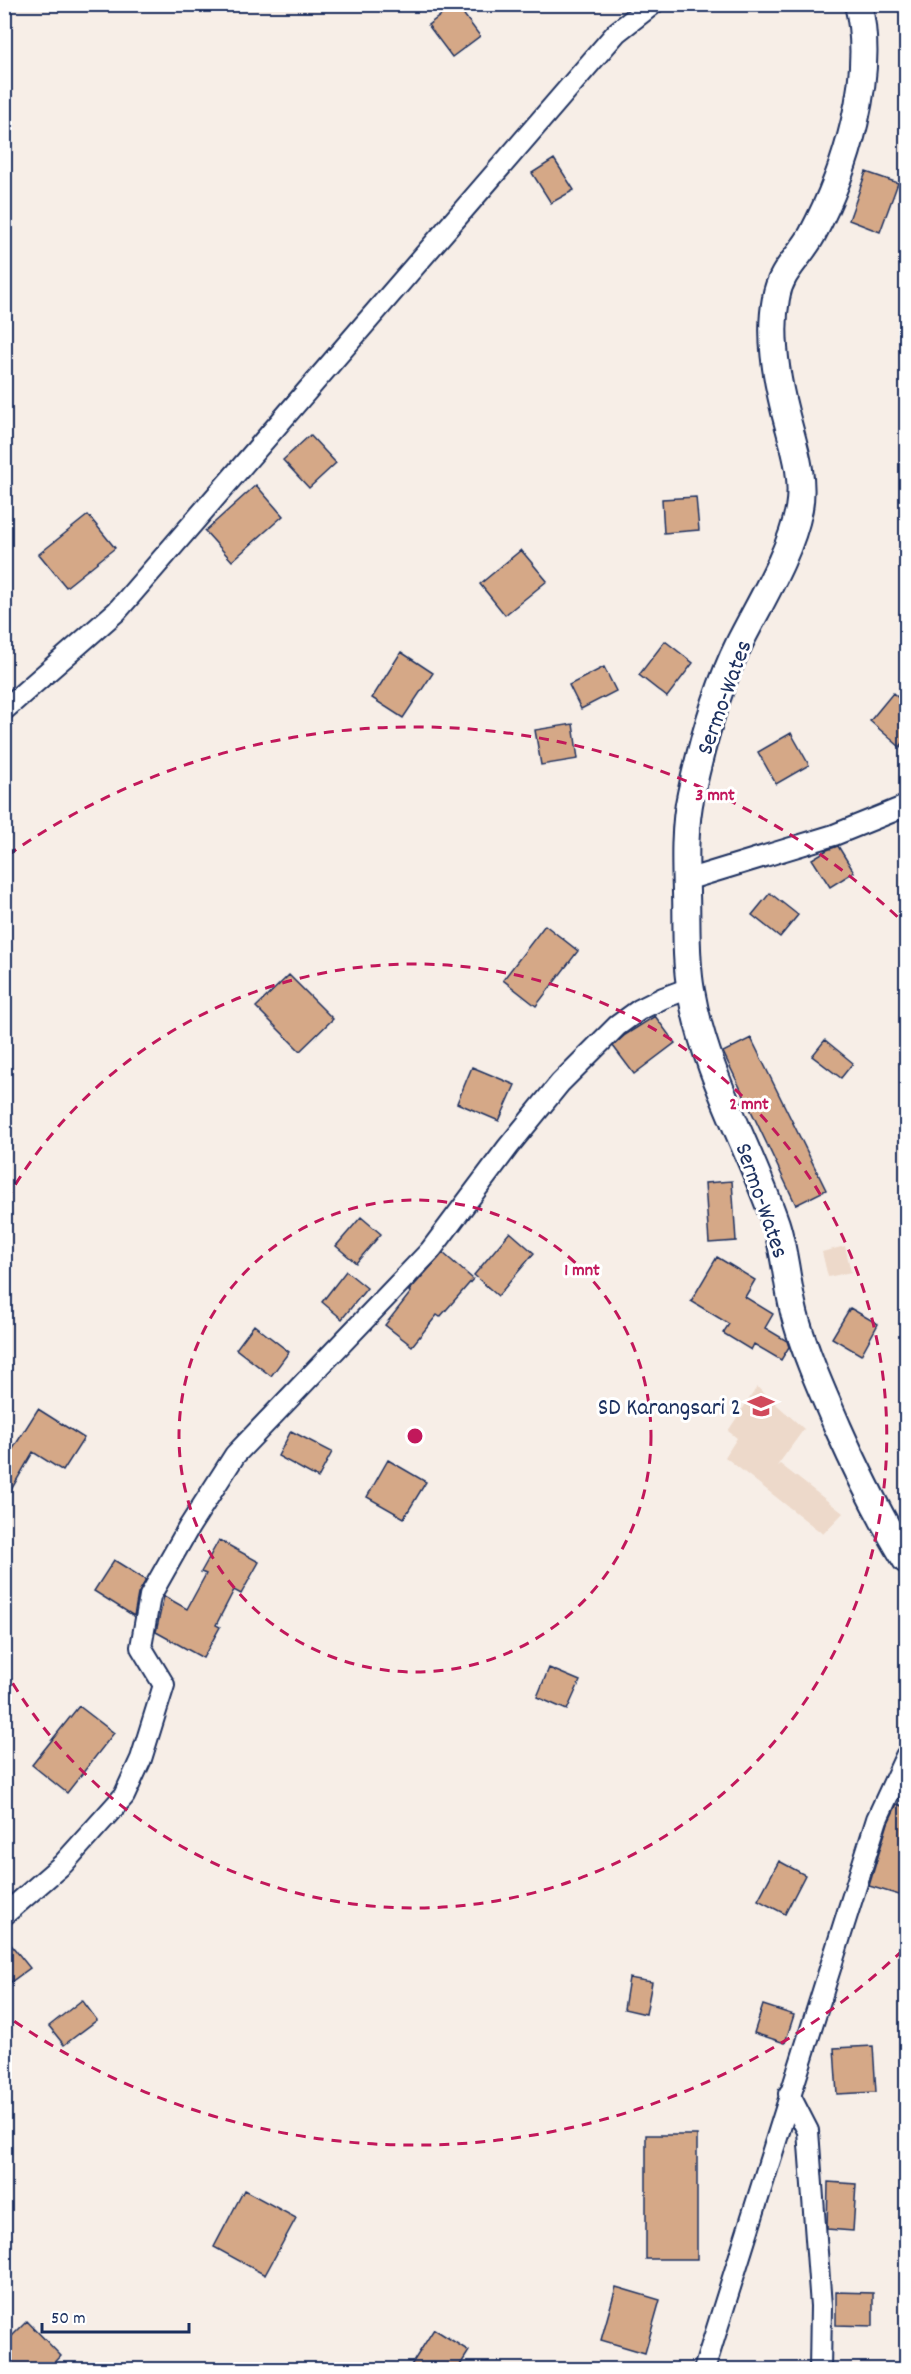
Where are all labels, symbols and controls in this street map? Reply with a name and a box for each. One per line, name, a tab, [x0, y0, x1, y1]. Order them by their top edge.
street label: Sermo-Wates	[689, 636, 762, 760]
text: 3 mnt	[695, 784, 735, 809]
text: 2 mnt	[729, 1093, 769, 1118]
street label: Sermo-Wates	[725, 1139, 796, 1263]
text: 1 mnt	[564, 1259, 600, 1284]
school or university icon: SD Karangsari 2	[746, 1391, 776, 1421]
place label: SD Karangsari 2	[598, 1392, 741, 1426]
centre of rings	[405, 1426, 425, 1446]
scale bar	[42, 2296, 189, 2334]
text: 50 m	[51, 2307, 86, 2332]

